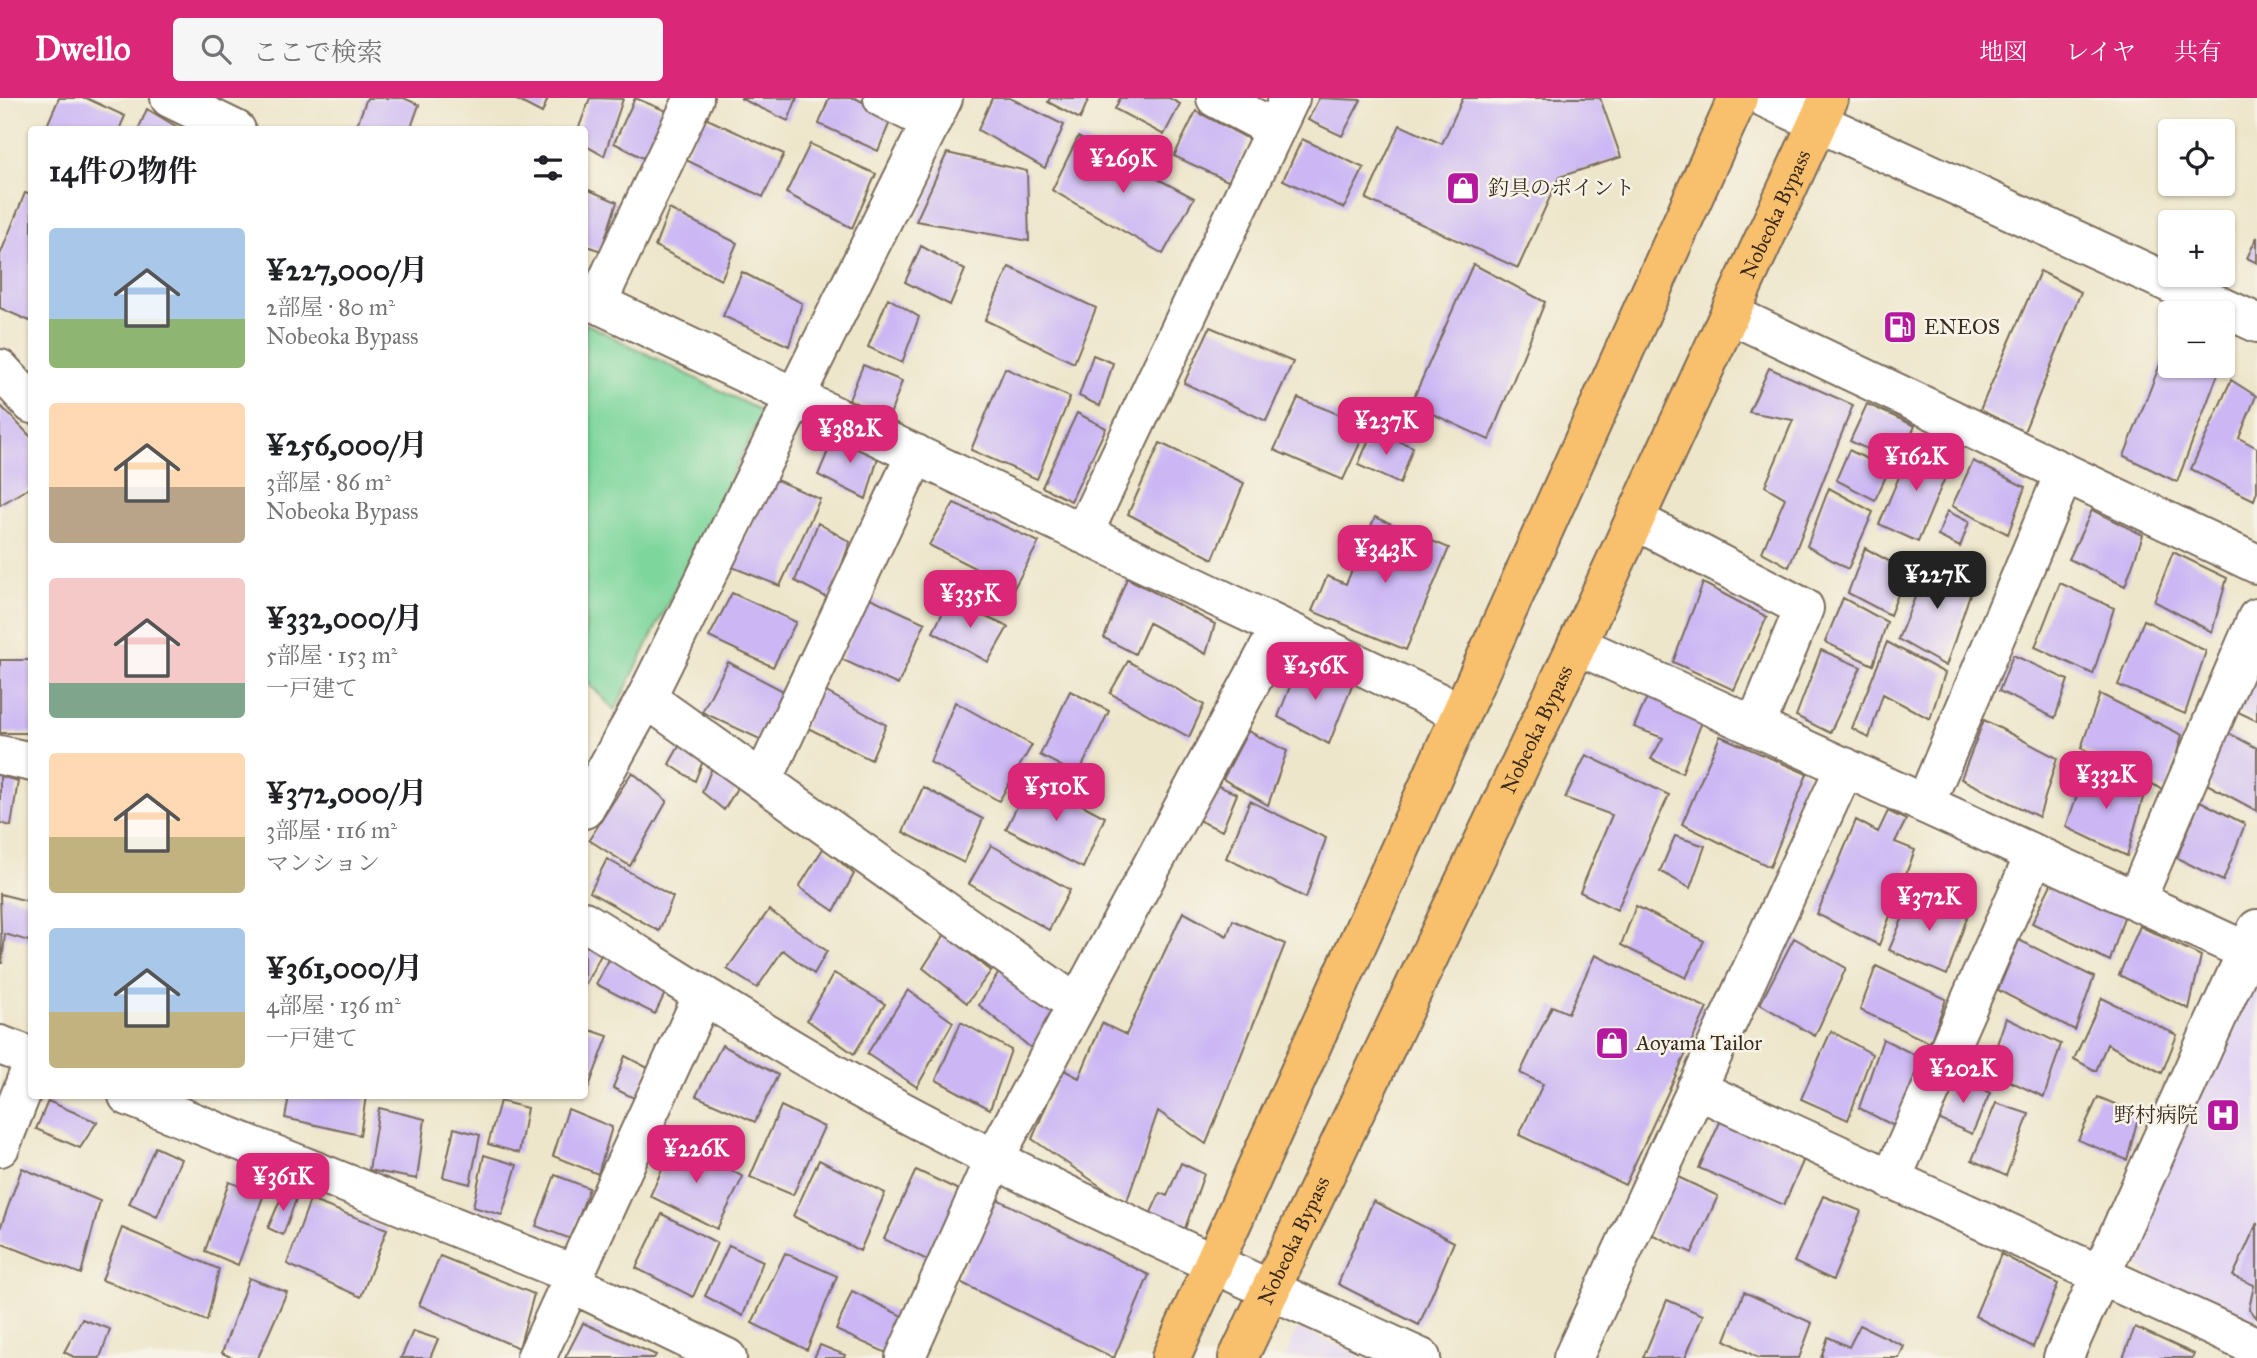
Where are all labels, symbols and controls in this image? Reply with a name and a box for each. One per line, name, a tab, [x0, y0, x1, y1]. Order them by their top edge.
search box	[173, 18, 663, 81]
text: Dwello	[35, 29, 131, 69]
icon: search	[197, 30, 235, 68]
text: ここで検索	[253, 36, 383, 68]
text: 地図	[1979, 37, 2027, 67]
text: レイヤ	[2065, 37, 2136, 67]
text: 共有	[2174, 37, 2222, 67]
map controls	[2158, 119, 2235, 378]
button: locate	[2158, 119, 2235, 196]
pin: ¥269K	[1074, 136, 1172, 195]
text: ¥269K	[1090, 144, 1156, 172]
street label: Nobeoka Bypass	[1735, 145, 1817, 283]
icon: filters	[529, 149, 567, 187]
text: 14件の物件	[49, 153, 198, 189]
shop icon: 釣具のポイント	[1444, 169, 1482, 207]
place label: 釣具のポイント	[1488, 175, 1635, 201]
button: +	[2158, 210, 2235, 287]
text: ¥227,000/月	[266, 252, 428, 288]
icon: home	[105, 256, 189, 340]
text: 2部屋 · 80 m²	[266, 293, 395, 321]
button: −	[2158, 301, 2235, 378]
fuel station icon: ENEOS	[1881, 308, 1919, 346]
place label: ENEOS	[1924, 314, 2000, 340]
text: Nobeoka Bypass	[266, 322, 419, 350]
pin: ¥237K	[1337, 398, 1435, 457]
pin: ¥382K	[801, 406, 899, 465]
text: ¥237K	[1354, 406, 1418, 434]
text: ¥382K	[818, 414, 882, 442]
text: ¥256,000/月	[266, 427, 428, 463]
icon: home	[105, 431, 189, 515]
pin: ¥162K	[1867, 434, 1965, 493]
text: ¥162K	[1884, 442, 1948, 470]
text: 3部屋 · 86 m²	[266, 468, 391, 496]
text: Nobeoka Bypass	[266, 497, 419, 525]
pin: ¥343K	[1336, 526, 1434, 585]
text: ¥343K	[1354, 534, 1416, 562]
pin: ¥227K	[1888, 552, 1986, 611]
text: ¥227K	[1904, 560, 1970, 588]
pin: ¥335K	[921, 570, 1019, 630]
text: ¥335K	[940, 579, 1000, 607]
text: ¥332,000/月	[266, 600, 423, 636]
icon: home	[105, 606, 189, 690]
text: 5部屋 · 153 m²	[266, 641, 397, 669]
pin: ¥256K	[1266, 642, 1364, 702]
text: ¥256K	[1282, 651, 1348, 679]
street label: Nobeoka Bypass	[1495, 661, 1579, 798]
text: 一戸建て	[266, 674, 358, 702]
pin: ¥332K	[2057, 752, 2155, 811]
text: ¥332K	[2075, 760, 2137, 788]
pin: ¥510K	[1007, 764, 1105, 823]
text: ¥510K	[1024, 772, 1088, 800]
text: ¥372,000/月	[266, 775, 427, 811]
icon: home	[105, 781, 189, 865]
text: 3部屋 · 116 m²	[266, 816, 397, 844]
text: マンション	[266, 849, 380, 877]
pin: ¥372K	[1880, 874, 1978, 933]
text: ¥372K	[1897, 882, 1961, 910]
text: ¥361,000/月	[266, 950, 423, 986]
icon: home	[105, 956, 189, 1040]
text: 4部屋 · 136 m²	[266, 991, 401, 1019]
text: 一戸建て	[266, 1024, 358, 1052]
shop icon: Aoyama Tailor	[1593, 1024, 1631, 1062]
place label: Aoyama Tailor	[1635, 1030, 1762, 1056]
pin: ¥202K	[1914, 1046, 2012, 1105]
text: ¥202K	[1929, 1054, 1997, 1082]
hospital icon: 野村病院	[2204, 1096, 2242, 1134]
place label: 野村病院	[2114, 1102, 2198, 1128]
pin: ¥226K	[647, 1126, 745, 1185]
text: ¥226K	[663, 1134, 729, 1162]
pin: ¥361K	[234, 1154, 332, 1213]
text: ¥361K	[252, 1162, 314, 1190]
street label: Nobeoka Bypass	[1252, 1172, 1335, 1309]

